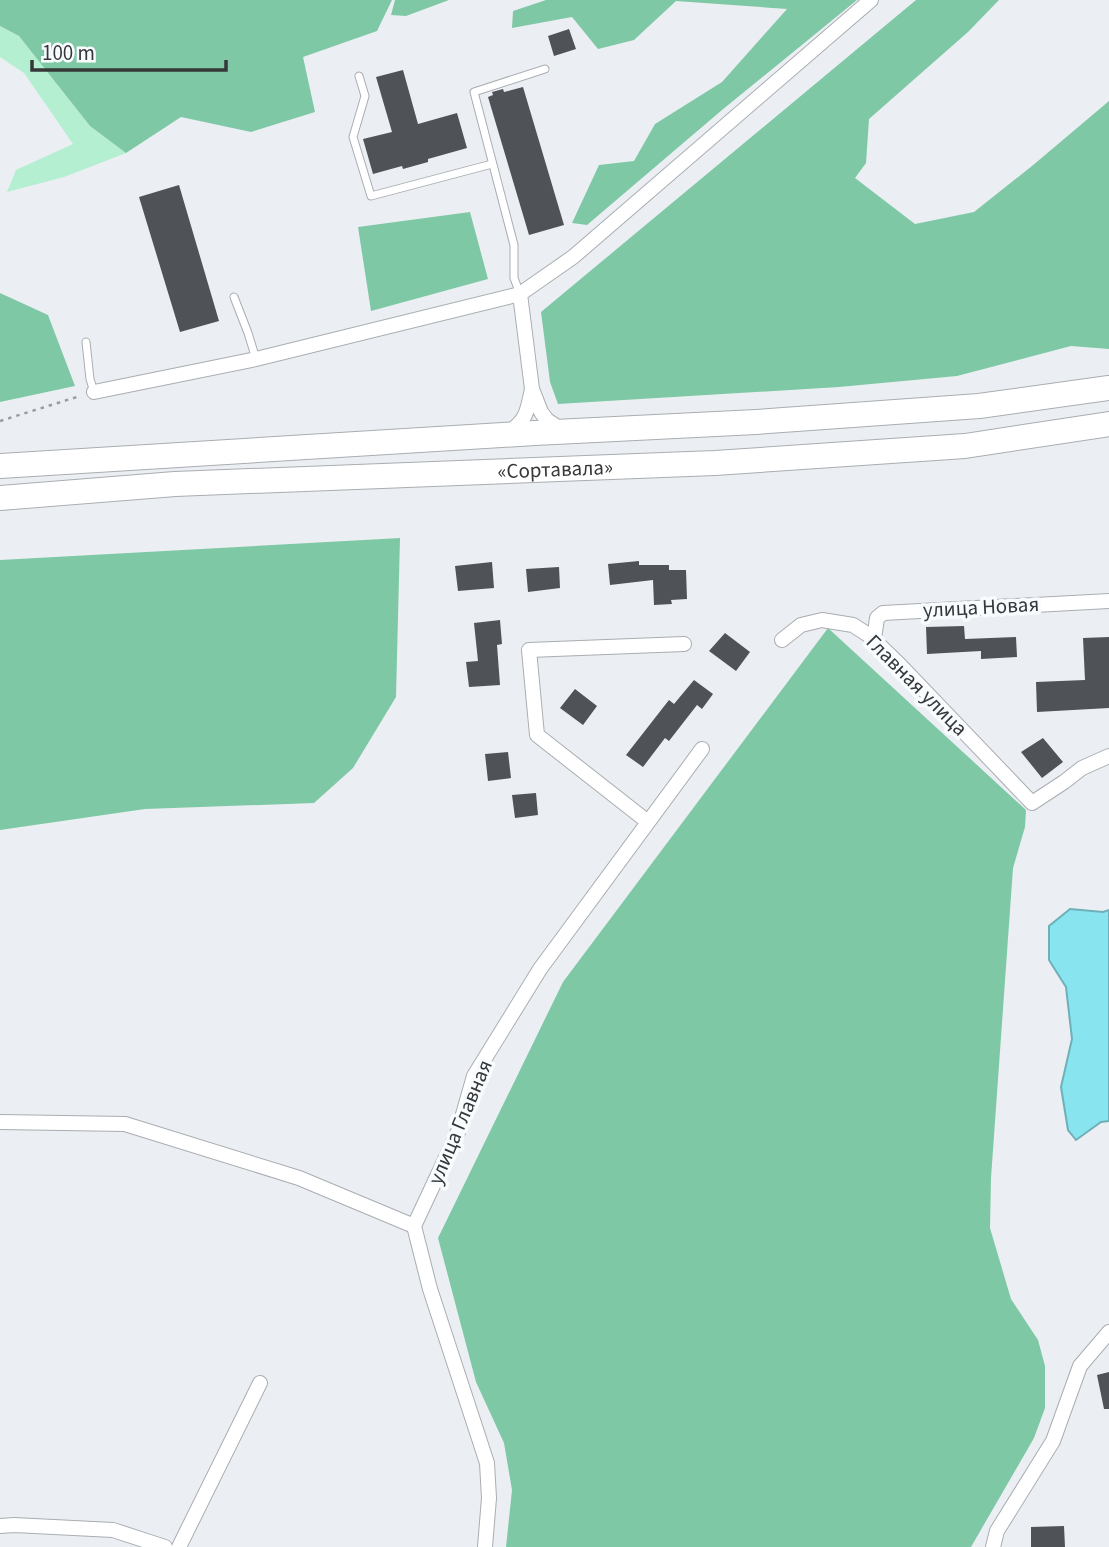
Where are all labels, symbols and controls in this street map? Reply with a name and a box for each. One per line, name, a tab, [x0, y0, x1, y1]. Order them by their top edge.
scale bar	[32, 28, 226, 72]
text: 100 m	[42, 38, 95, 68]
street label: «Сортавала»	[497, 452, 613, 486]
street label: улица Новая	[922, 589, 1040, 625]
street label: Главная улица	[859, 627, 975, 743]
street label: улица Главная	[420, 1055, 500, 1189]

